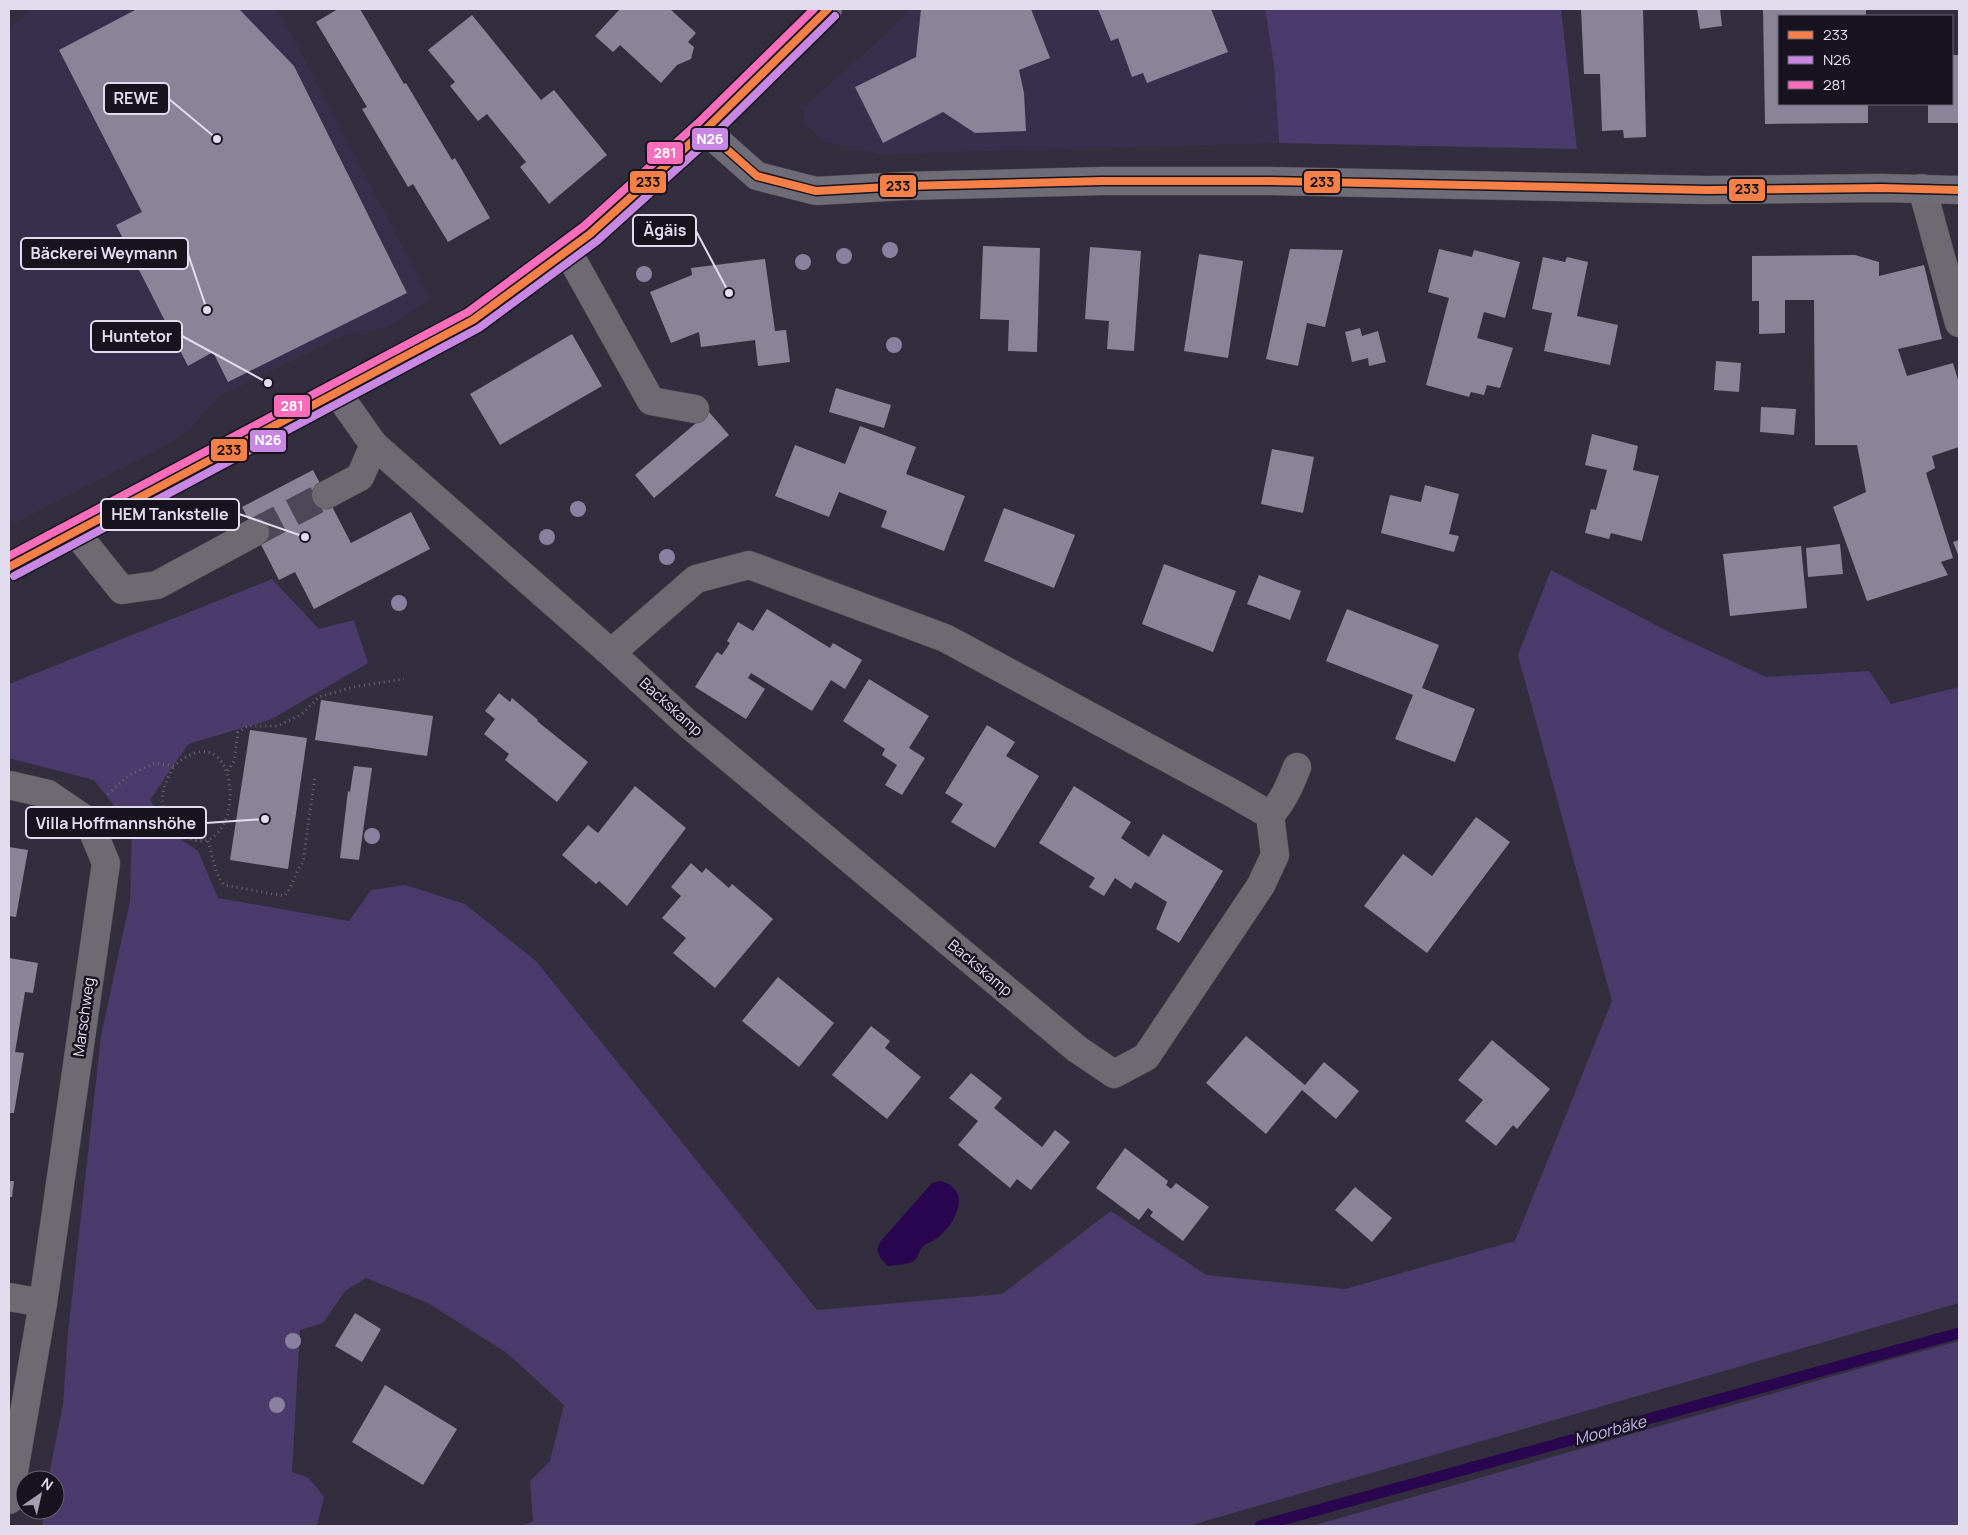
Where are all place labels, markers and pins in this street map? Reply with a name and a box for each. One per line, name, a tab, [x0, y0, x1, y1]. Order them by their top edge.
callout: REWE	[104, 83, 169, 114]
callout: Ägäis	[633, 215, 696, 246]
callout: Bäckerei Weymann	[21, 238, 188, 269]
callout: Huntetor	[91, 321, 182, 352]
callout: HEM Tankstelle	[101, 499, 239, 530]
callout: Villa Hoffmannshöhe	[26, 807, 206, 838]

